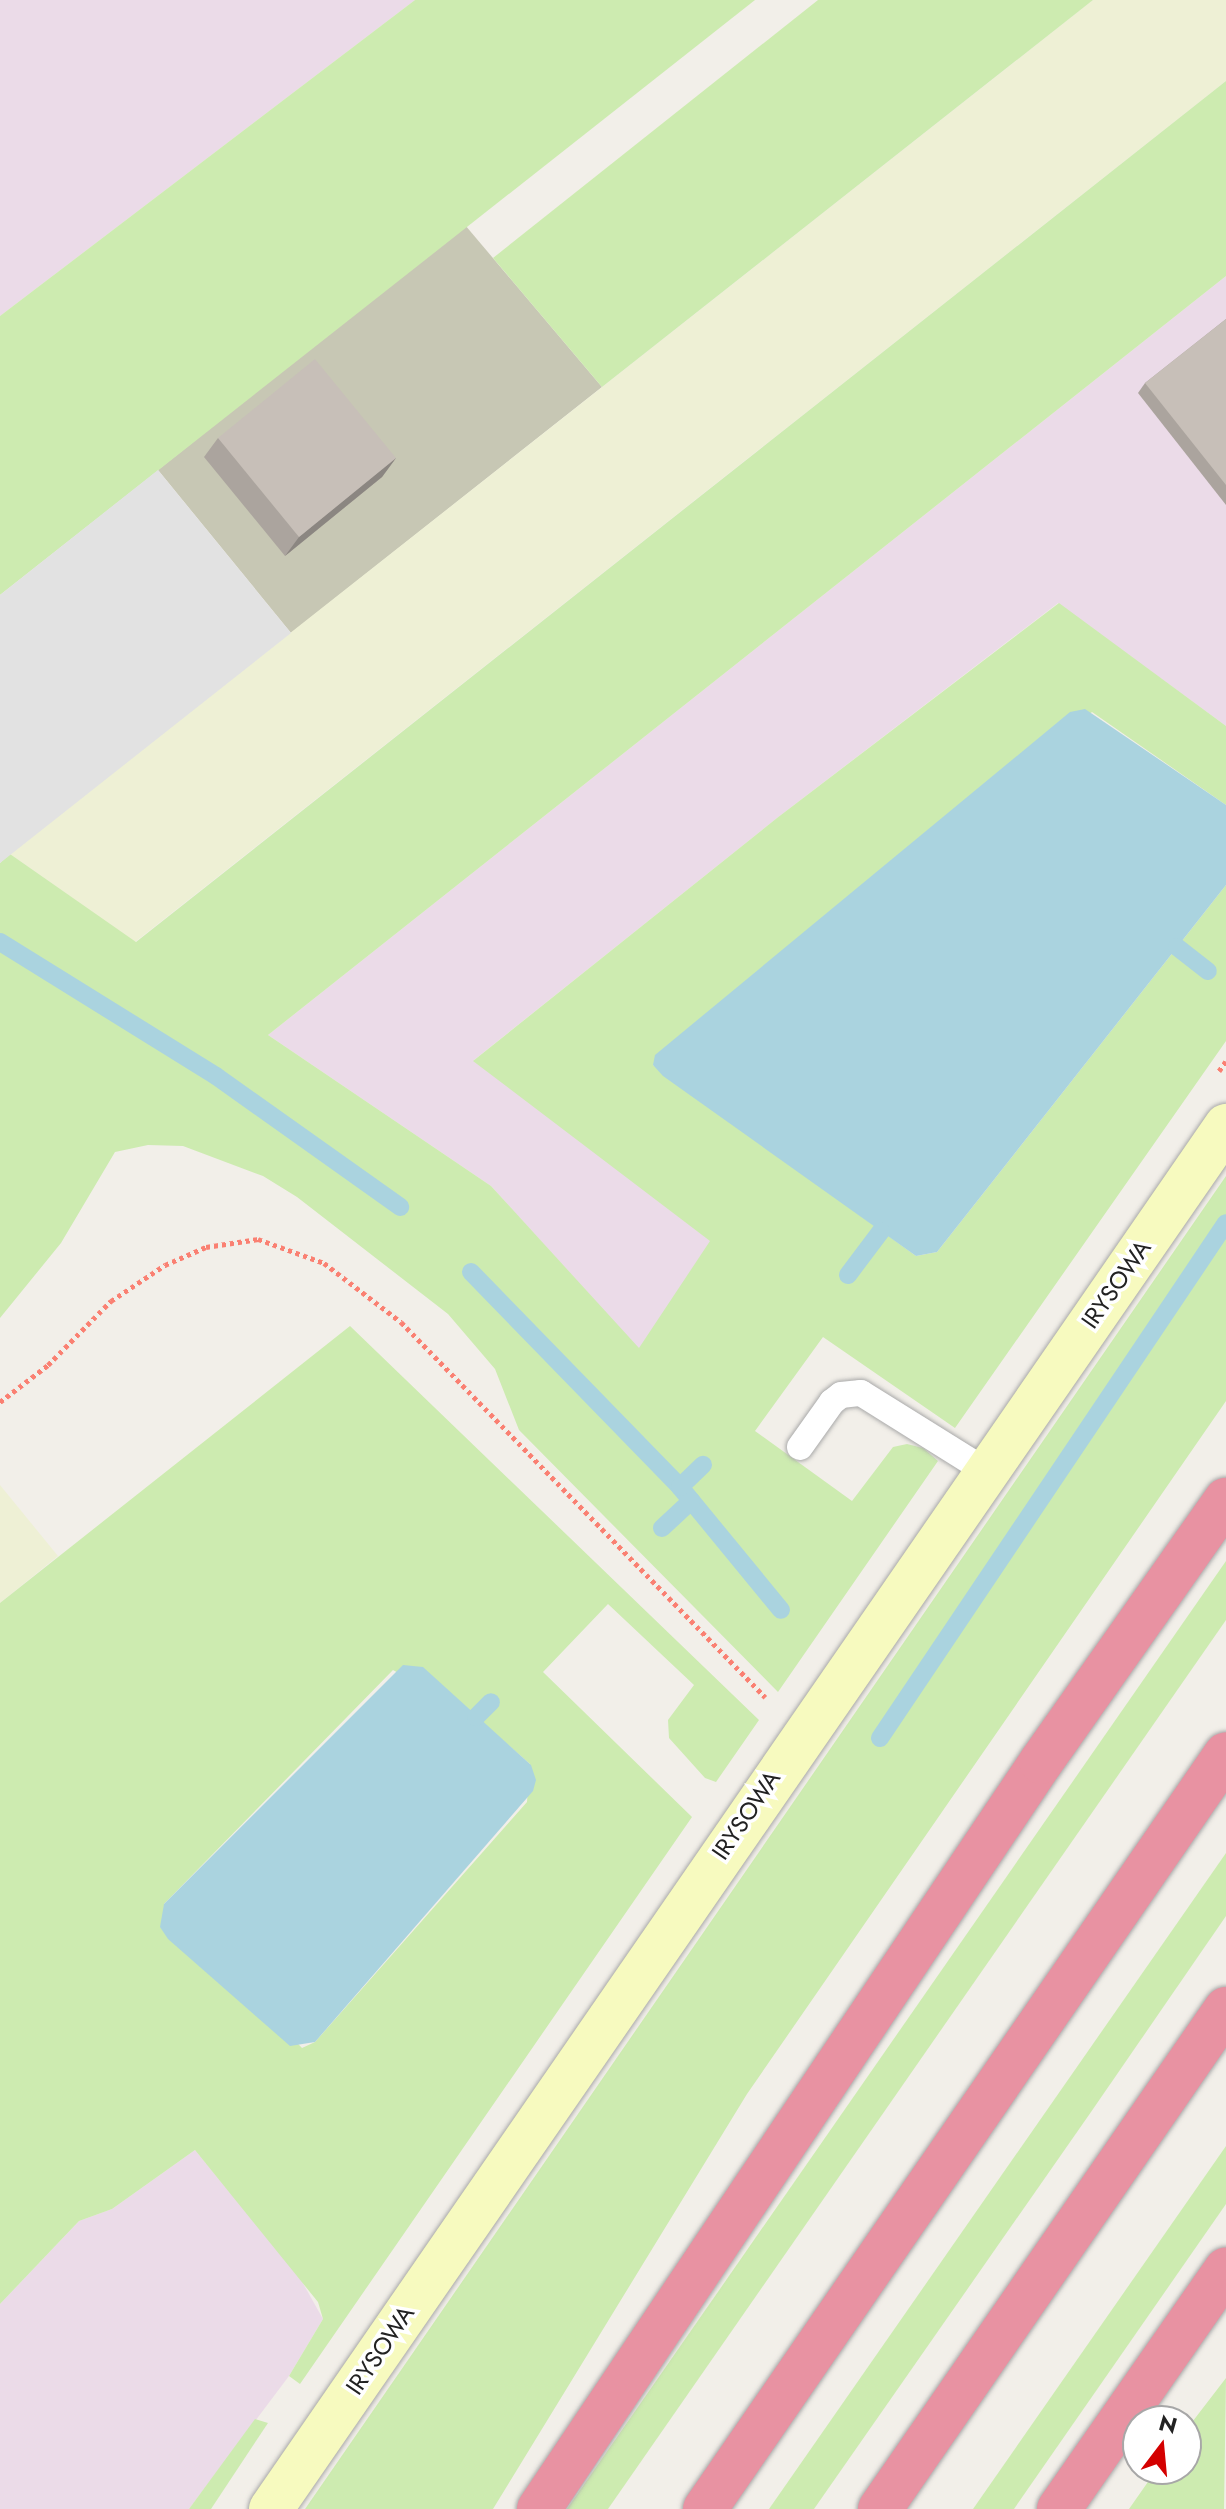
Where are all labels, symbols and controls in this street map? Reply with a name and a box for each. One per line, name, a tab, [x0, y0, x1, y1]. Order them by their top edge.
street label: IRYSOWA	[1075, 1234, 1157, 1334]
street label: IRYSOWA	[706, 1765, 786, 1865]
street label: IRYSOWA	[340, 2300, 420, 2400]
north arrow	[1122, 2405, 1202, 2485]
text: N	[1155, 2406, 1181, 2442]

